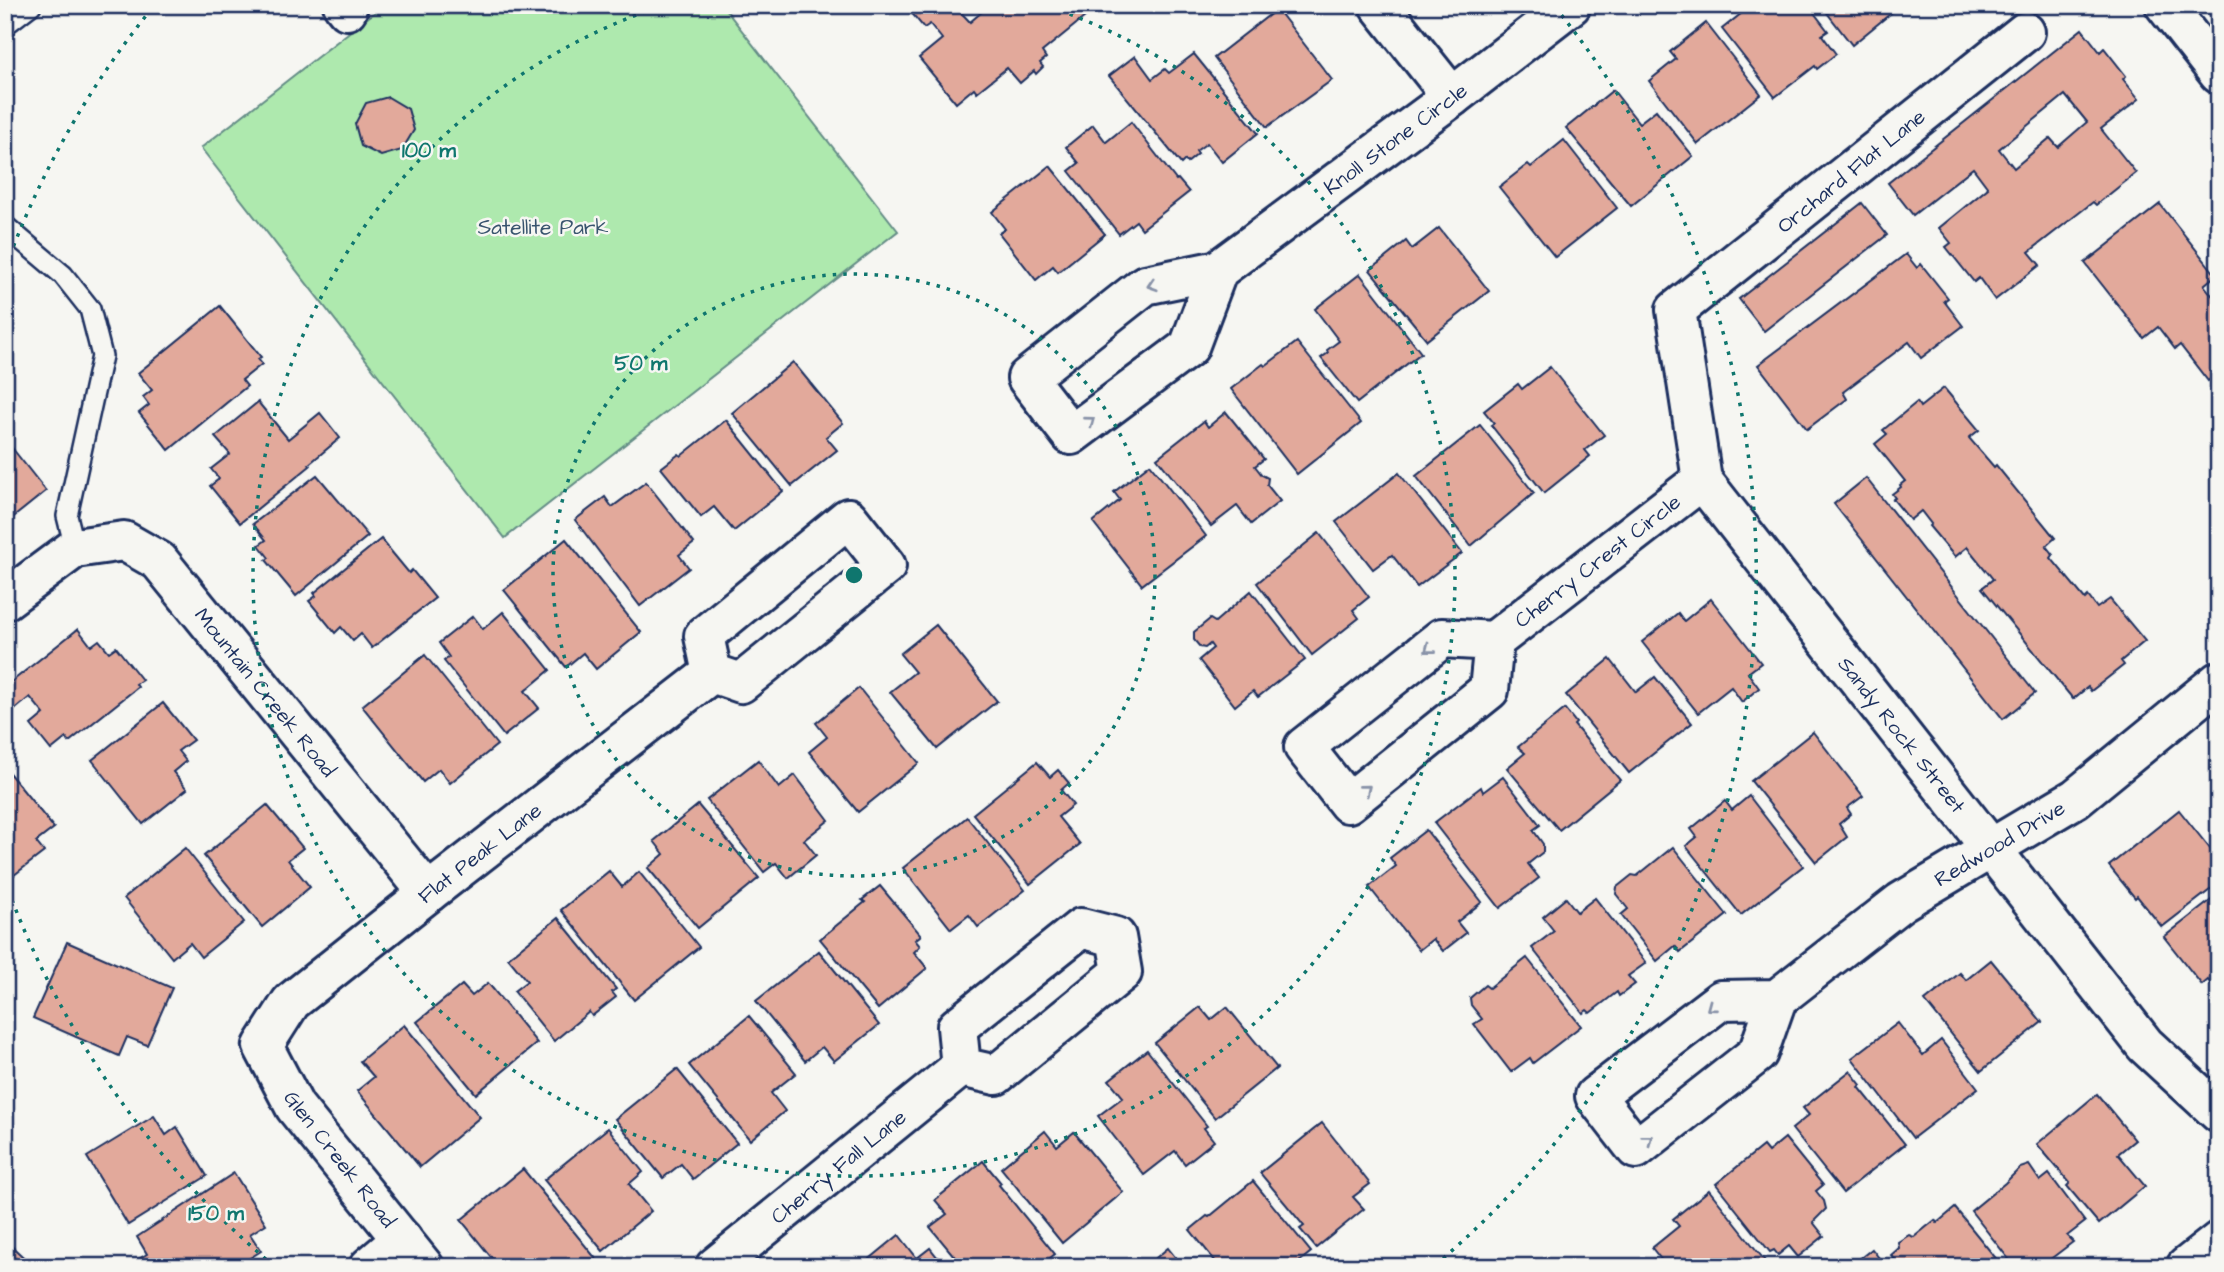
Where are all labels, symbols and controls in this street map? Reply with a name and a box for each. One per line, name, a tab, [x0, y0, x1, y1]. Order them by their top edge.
street label: Knoll Stone Circle	[1318, 76, 1474, 202]
street label: Orchard Flat Lane	[1771, 102, 1932, 240]
text: 100 m	[402, 136, 457, 165]
park label: Satellite Park	[478, 213, 608, 242]
one-way arrow	[1146, 277, 1159, 292]
text: 50 m	[615, 349, 668, 378]
one-way arrow	[1082, 417, 1095, 430]
street label: Cherry Crest Circle	[1509, 488, 1687, 635]
centre of rings	[842, 563, 866, 587]
street label: Mountain Creek Road	[187, 602, 343, 784]
one-way arrow	[1424, 640, 1437, 653]
street label: Sandy Rock Street	[1831, 651, 1972, 820]
one-way arrow	[1357, 785, 1370, 797]
street label: Redwood Drive	[1929, 794, 2071, 894]
street label: Flat Peak Lane	[412, 796, 548, 911]
one-way arrow	[1706, 999, 1719, 1012]
street label: Glen Creek Road	[277, 1085, 403, 1234]
street label: Cherry Fall Lane	[765, 1103, 913, 1231]
one-way arrow	[1640, 1135, 1653, 1148]
text: 150 m	[188, 1199, 244, 1228]

